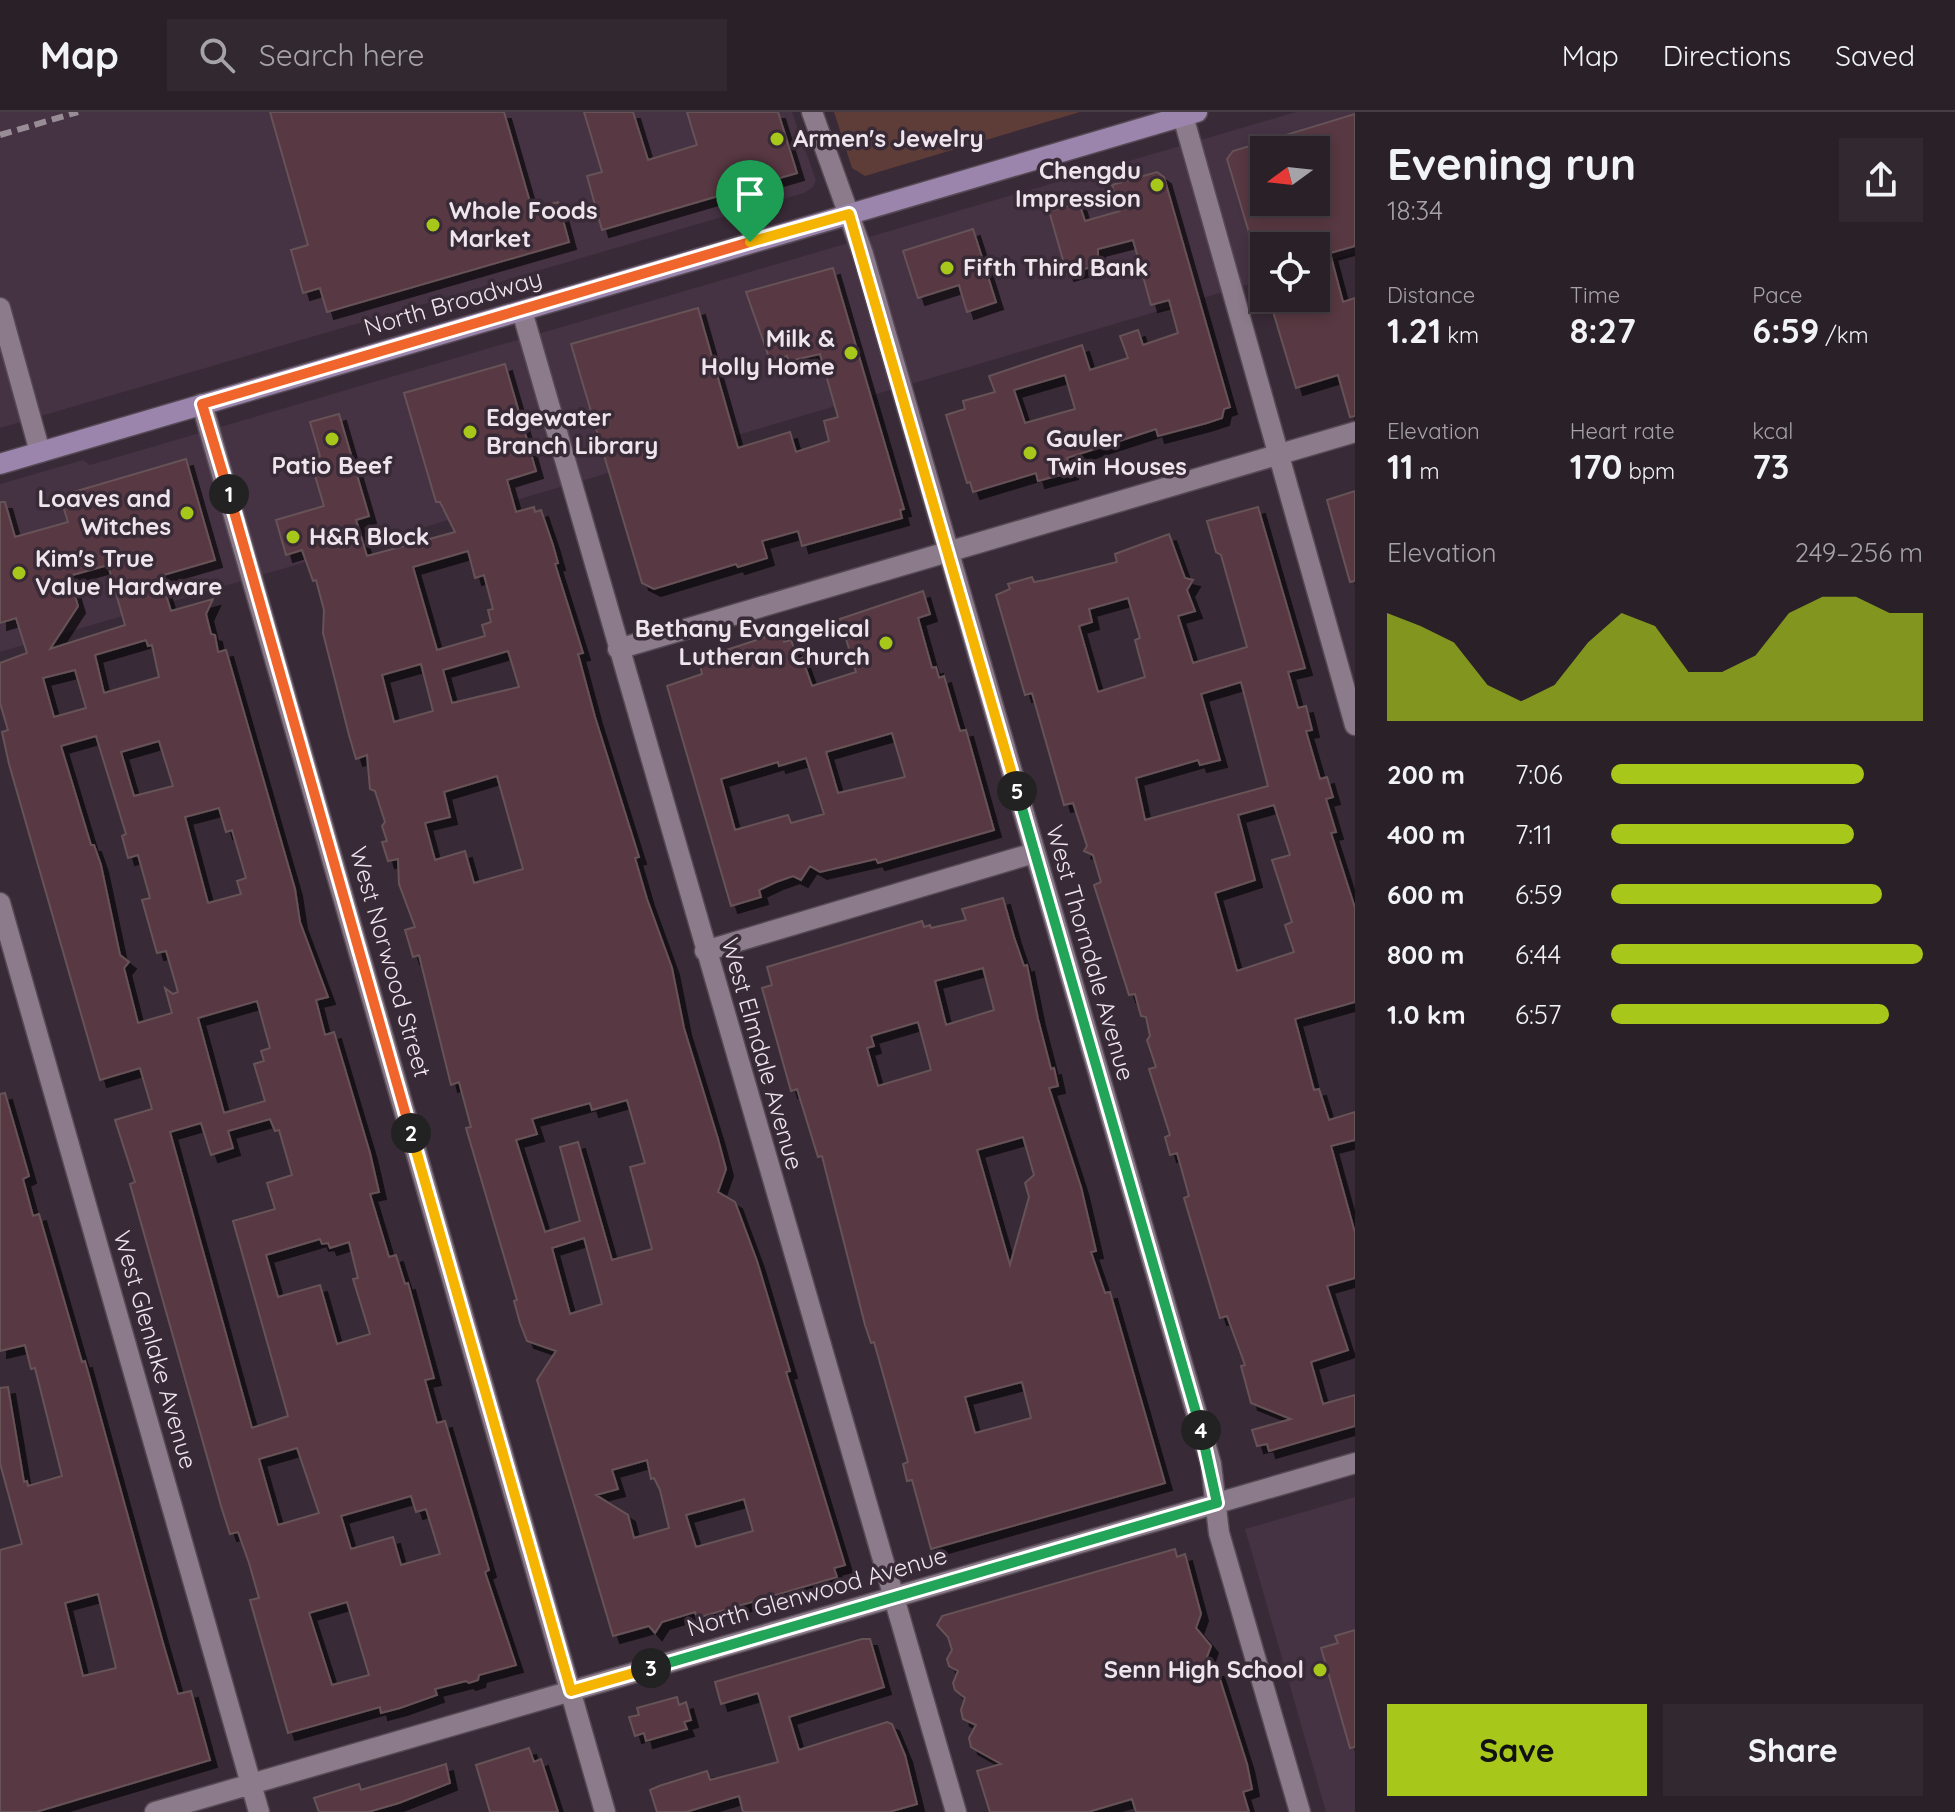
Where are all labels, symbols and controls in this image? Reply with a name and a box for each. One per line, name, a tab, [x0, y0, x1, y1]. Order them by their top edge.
search box	[167, 19, 727, 91]
text: Map	[40, 31, 119, 79]
icon: search	[195, 33, 239, 77]
text: Search here	[259, 36, 424, 74]
text: Map	[1562, 38, 1619, 73]
text: Directions	[1663, 38, 1791, 73]
text: Saved	[1835, 38, 1915, 73]
place label: Armen's Jewelry	[793, 123, 984, 153]
marker: Armen's Jewelry	[768, 130, 786, 148]
north arrow	[1250, 136, 1330, 216]
map controls	[1250, 136, 1330, 312]
text: Evening run	[1387, 136, 1636, 191]
button: share	[1839, 138, 1923, 222]
place label: Chengdu Impression	[1015, 155, 1141, 213]
pin	[716, 160, 784, 242]
icon: arrive	[728, 172, 772, 216]
marker: Chengdu Impression	[1148, 176, 1166, 194]
text: 18:34	[1387, 194, 1443, 227]
place label: Whole Foods Market	[449, 195, 598, 253]
marker: Whole Foods Market	[424, 216, 442, 234]
button: locate	[1250, 232, 1330, 312]
place label: Fifth Third Bank	[963, 252, 1149, 282]
marker: Fifth Third Bank	[938, 259, 956, 277]
street label: North Broadway	[360, 262, 545, 342]
text: Distance	[1387, 281, 1475, 309]
text: Time	[1570, 281, 1620, 309]
text: Pace	[1752, 281, 1803, 309]
text: 1.21	[1387, 309, 1441, 352]
text: 8:27	[1570, 309, 1636, 352]
text: 6:59	[1752, 309, 1819, 352]
text: km	[1441, 321, 1479, 349]
text: /km	[1819, 321, 1869, 349]
place label: Milk & Holly Home	[701, 323, 835, 381]
marker: Milk & Holly Home	[842, 344, 860, 362]
place label: Edgewater Branch Library	[486, 402, 658, 460]
text: Elevation	[1387, 417, 1480, 445]
text: Heart rate	[1570, 417, 1675, 445]
text: kcal	[1752, 417, 1793, 445]
marker: Edgewater Branch Library	[461, 423, 479, 441]
place label: Gauler Twin Houses	[1046, 423, 1187, 481]
marker: Patio Beef	[323, 430, 341, 448]
marker: Gauler Twin Houses	[1021, 444, 1039, 462]
text: 11	[1387, 445, 1413, 488]
text: 170	[1570, 445, 1622, 488]
text: 73	[1752, 445, 1789, 488]
place label: Patio Beef	[271, 450, 393, 480]
text: m	[1413, 457, 1440, 485]
text: bpm	[1622, 457, 1675, 485]
pin: 1	[209, 474, 249, 514]
text: 1	[225, 480, 233, 508]
place label: Loaves and Witches	[37, 483, 171, 541]
marker: Loaves and Witches	[178, 504, 196, 522]
place label: H&R Block	[309, 521, 429, 551]
marker: H&R Block	[284, 528, 302, 546]
text: Elevation	[1387, 536, 1497, 569]
text: 249–256 m	[1795, 536, 1923, 569]
place label: Kim's True Value Hardware	[35, 543, 222, 601]
marker: Kim's True Value Hardware	[10, 564, 28, 582]
place label: Bethany Evangelical Lutheran Church	[635, 613, 870, 671]
marker: Bethany Evangelical Lutheran Church	[877, 634, 895, 652]
text: 200 m	[1387, 758, 1465, 791]
text: 7:06	[1515, 758, 1563, 791]
pin: 5	[997, 771, 1037, 811]
text: 5	[1011, 777, 1023, 805]
text: 400 m	[1387, 818, 1465, 851]
text: 7:11	[1515, 818, 1552, 851]
street label: West Thorndale Avenue	[1040, 821, 1142, 1084]
street label: West Norwood Street	[344, 843, 438, 1080]
text: 600 m	[1387, 878, 1465, 911]
text: 6:59	[1515, 878, 1563, 911]
street label: West Elmdale Avenue	[715, 934, 810, 1173]
text: 800 m	[1387, 938, 1464, 971]
text: 6:44	[1515, 938, 1561, 971]
text: 1.0 km	[1387, 998, 1466, 1031]
text: 6:57	[1515, 998, 1561, 1031]
pin: 2	[391, 1113, 431, 1153]
text: 2	[405, 1119, 417, 1147]
street label: West Glenlake Avenue	[108, 1227, 204, 1472]
pin: 4	[1181, 1410, 1221, 1450]
text: 4	[1195, 1416, 1207, 1444]
street label: North Glenwood Avenue	[683, 1540, 950, 1643]
pin: 3	[631, 1648, 671, 1688]
text: 3	[645, 1654, 657, 1682]
place label: Senn High School	[1104, 1654, 1304, 1684]
marker: Senn High School	[1311, 1661, 1329, 1679]
button: Save	[1387, 1704, 1647, 1796]
button: Share	[1663, 1704, 1923, 1796]

